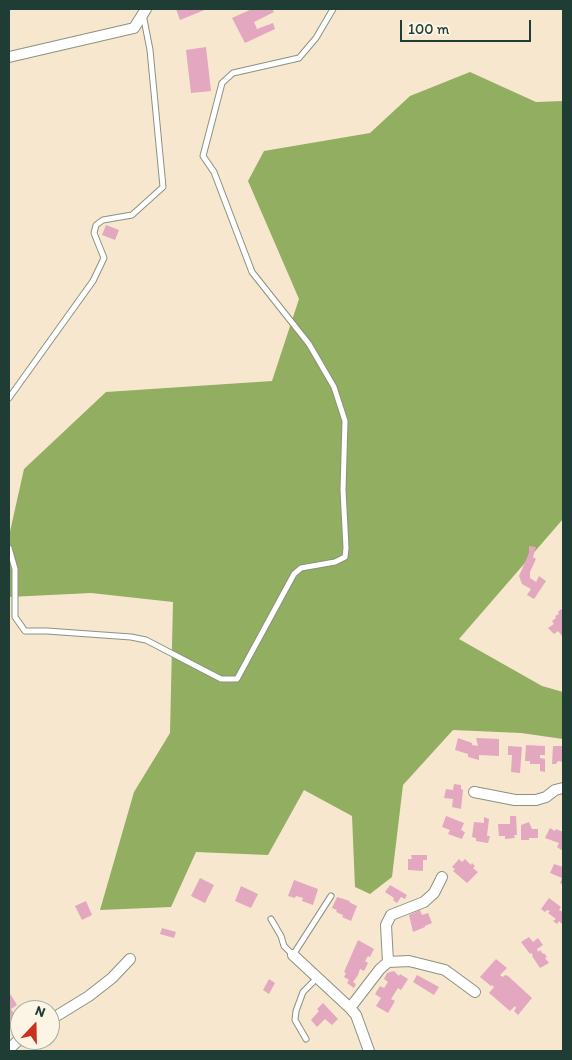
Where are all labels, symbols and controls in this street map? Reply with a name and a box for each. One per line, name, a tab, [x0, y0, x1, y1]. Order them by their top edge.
scale bar	[402, 10, 533, 42]
text: 100 m	[408, 20, 449, 38]
north arrow	[10, 1000, 60, 1050]
text: N	[33, 1002, 48, 1021]

